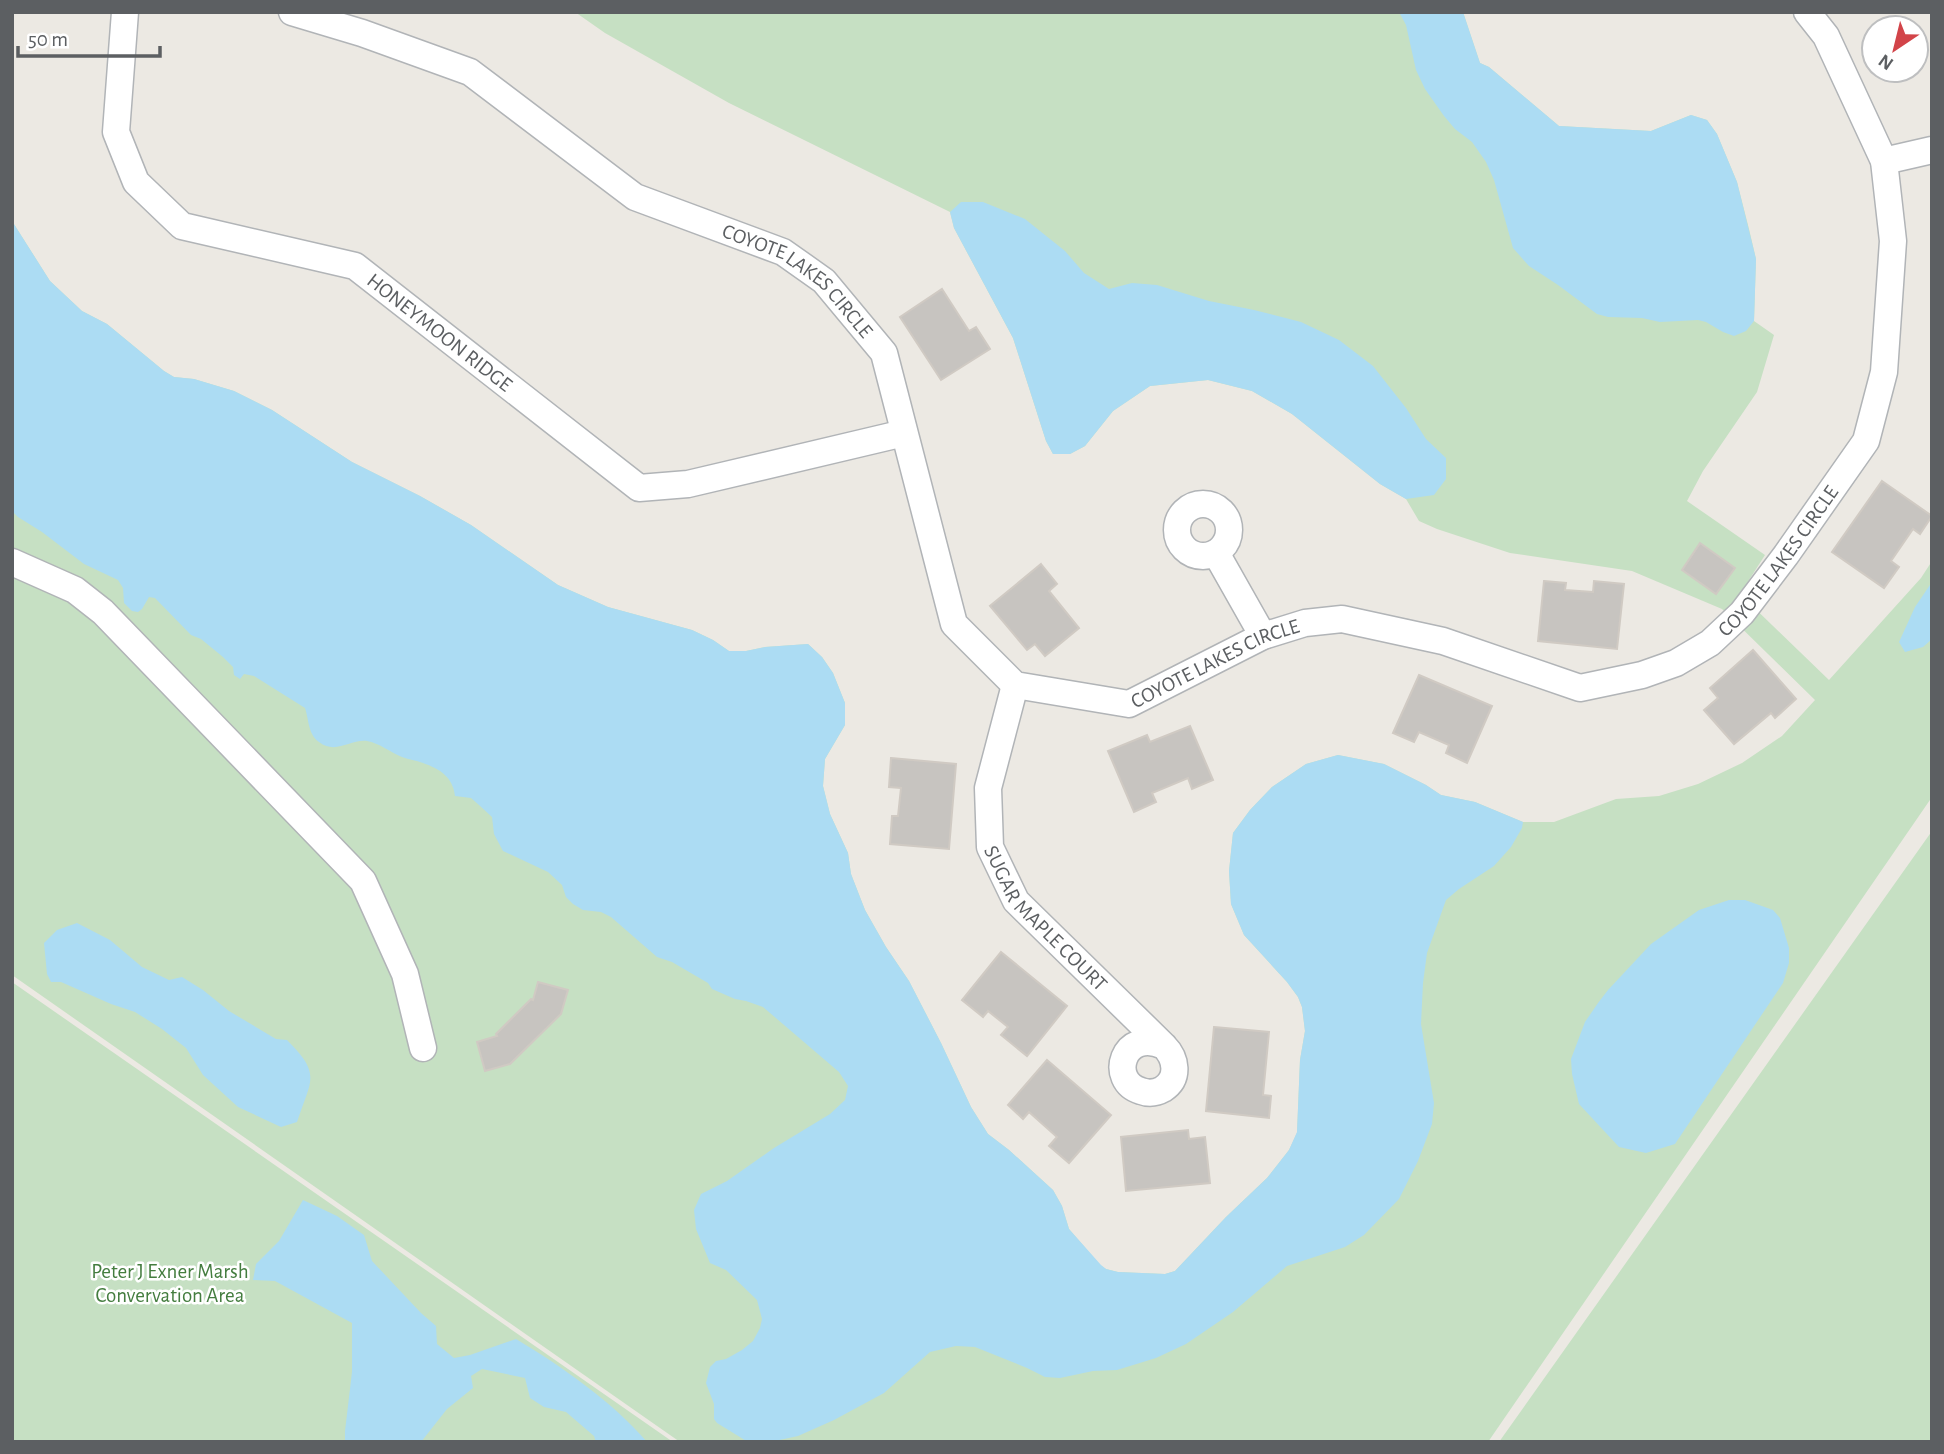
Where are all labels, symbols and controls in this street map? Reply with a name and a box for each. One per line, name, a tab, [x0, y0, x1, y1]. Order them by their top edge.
scale bar	[18, 14, 159, 58]
north arrow	[1860, 14, 1930, 84]
text: 50 m	[28, 29, 68, 50]
text: N	[1875, 50, 1897, 73]
street label: COYOTE LAKES CIRCLE	[719, 220, 876, 342]
street label: HONEYMOON RIDGE	[363, 270, 516, 396]
street label: COYOTE LAKES CIRCLE	[1714, 482, 1842, 641]
street label: COYOTE LAKES CIRCLE	[1128, 615, 1302, 712]
street label: SUGAR MAPLE COURT	[980, 842, 1111, 995]
park label: Peter J Exner Marsh Convervation Area	[91, 1261, 249, 1306]

